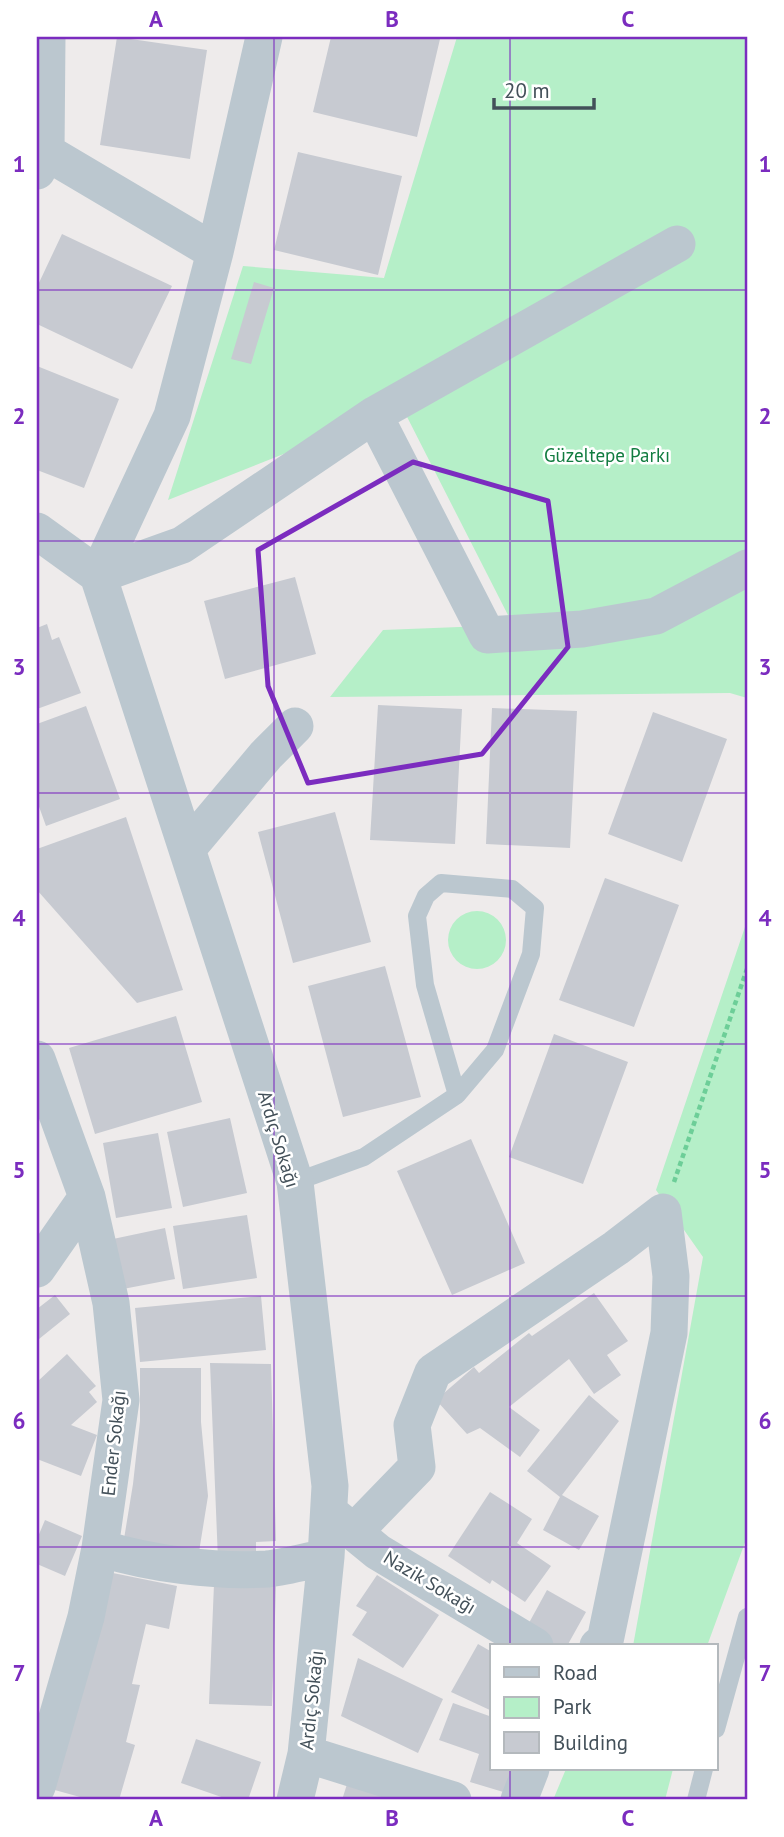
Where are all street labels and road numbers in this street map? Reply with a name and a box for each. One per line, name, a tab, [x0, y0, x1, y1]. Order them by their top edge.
street label: Ardıç Sokağı	[253, 1088, 305, 1190]
street label: Ender Sokağı	[96, 1389, 130, 1497]
street label: Nazik Sokağı	[379, 1545, 481, 1619]
street label: Ardıç Sokağı	[294, 1649, 328, 1751]

